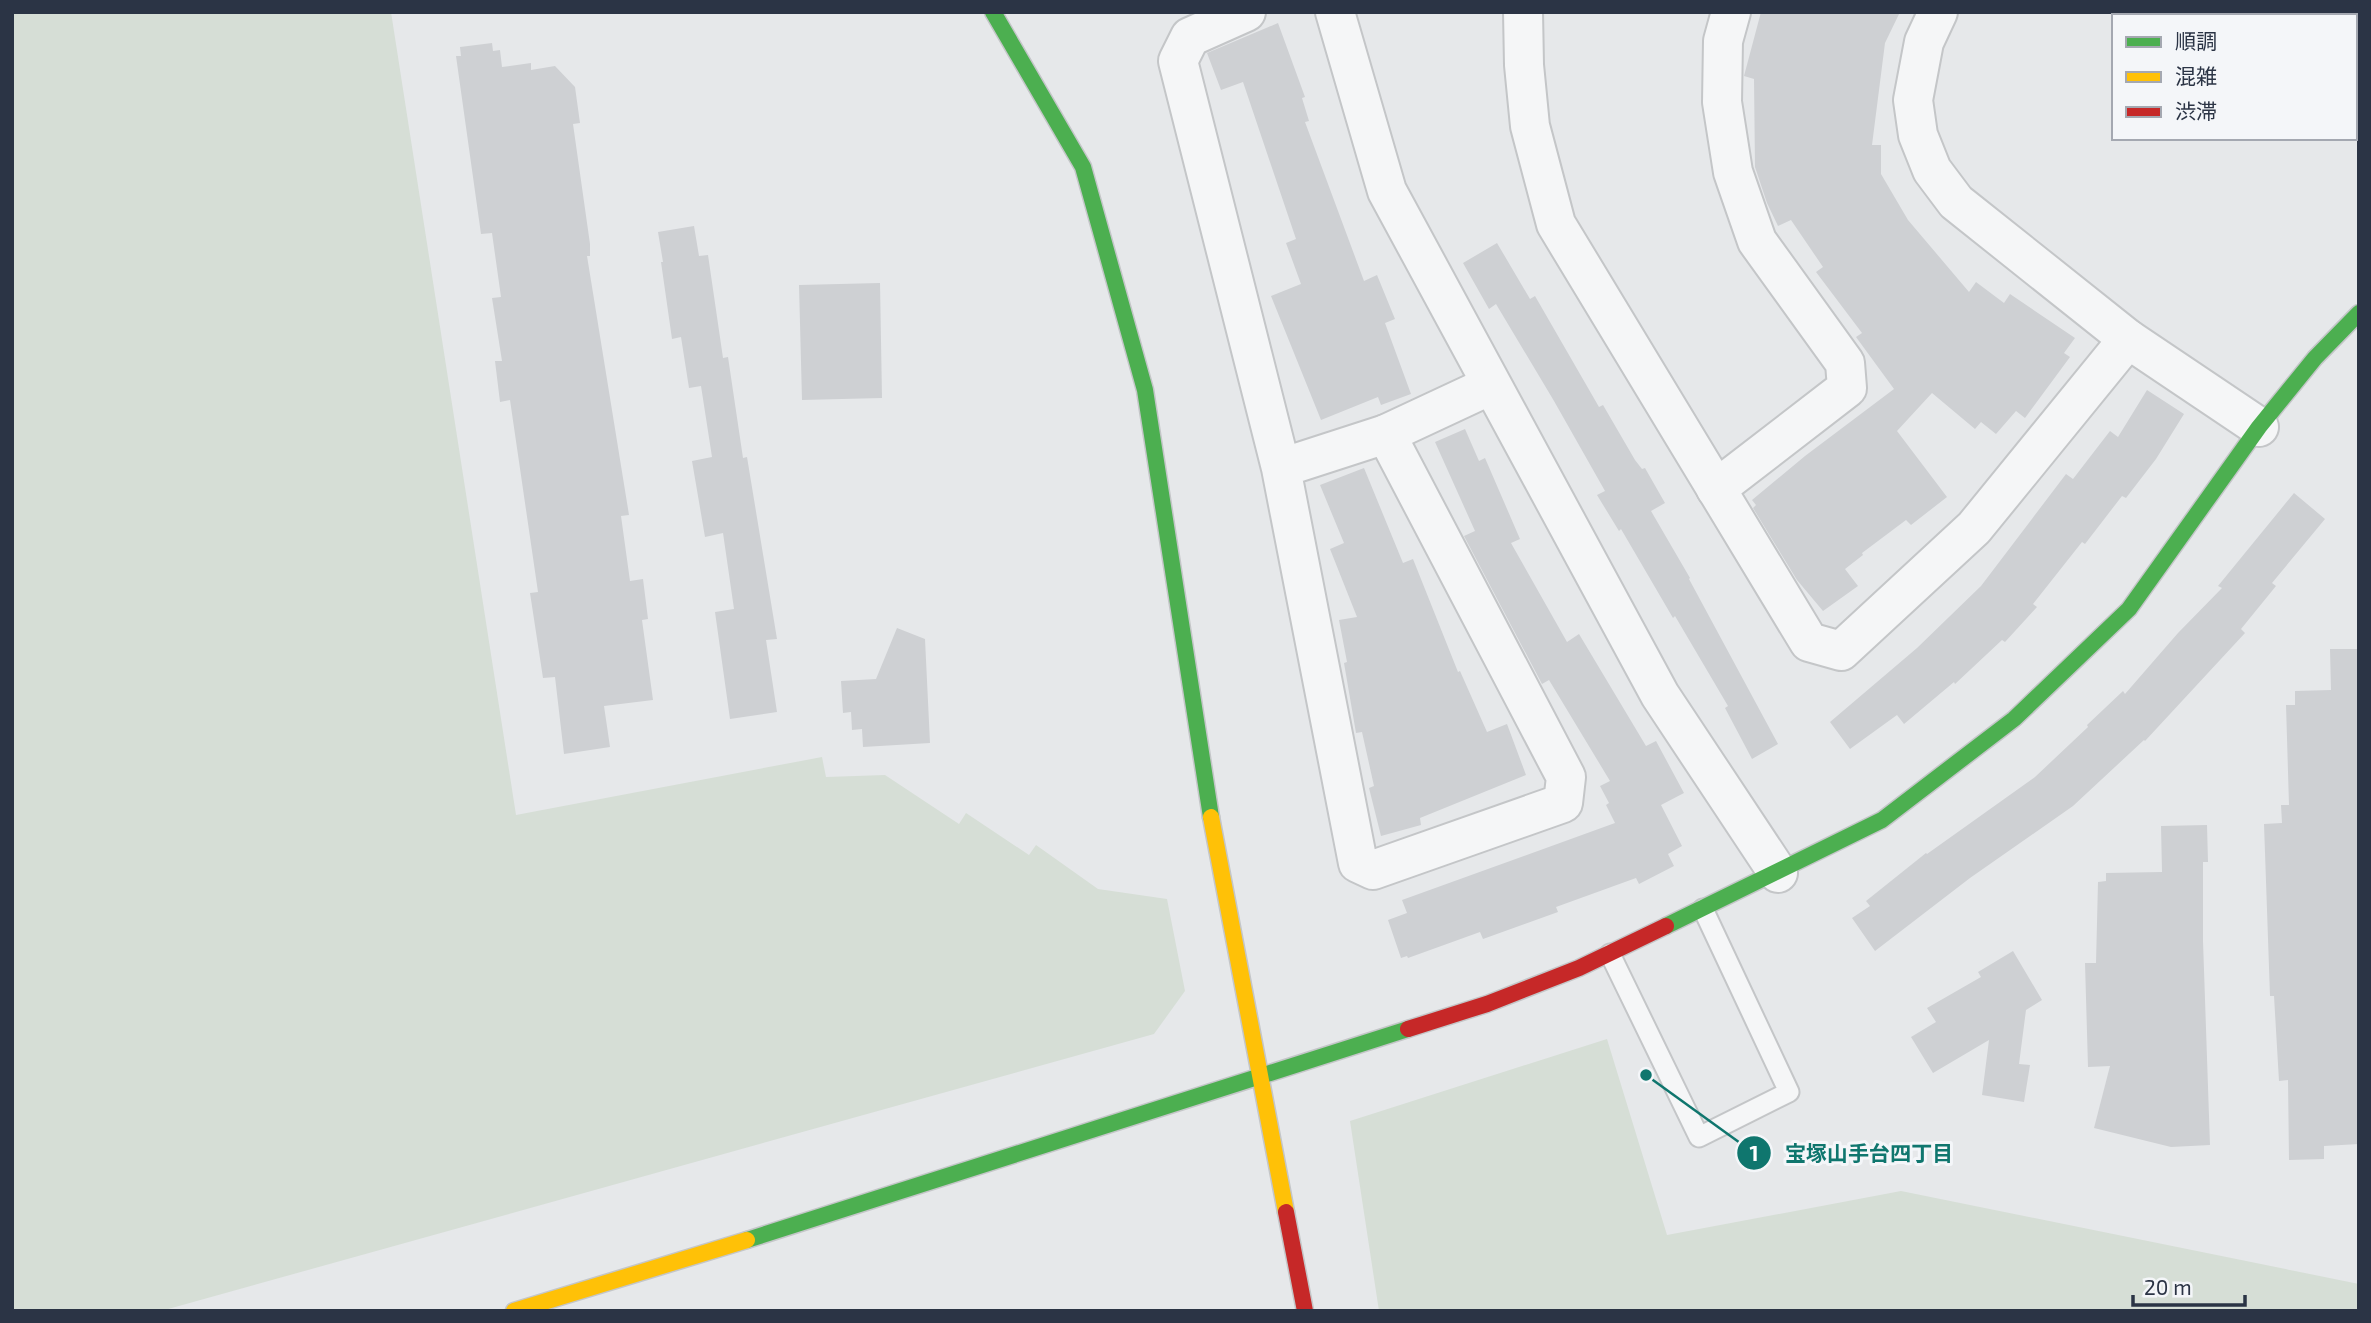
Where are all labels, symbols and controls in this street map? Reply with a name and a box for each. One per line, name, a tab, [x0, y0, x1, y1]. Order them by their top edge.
legend	[2112, 14, 2357, 140]
text: 順調	[2175, 28, 2217, 53]
text: 混雑	[2175, 63, 2217, 88]
text: 渋滞	[2175, 98, 2217, 123]
callout: 宝塚山手台四丁目	[1736, 1132, 1967, 1174]
text: 1	[1749, 1140, 1759, 1165]
text: 宝塚山手台四丁目	[1785, 1140, 1953, 1165]
scale bar	[2133, 1264, 2245, 1308]
text: 20 m	[2144, 1274, 2192, 1299]

